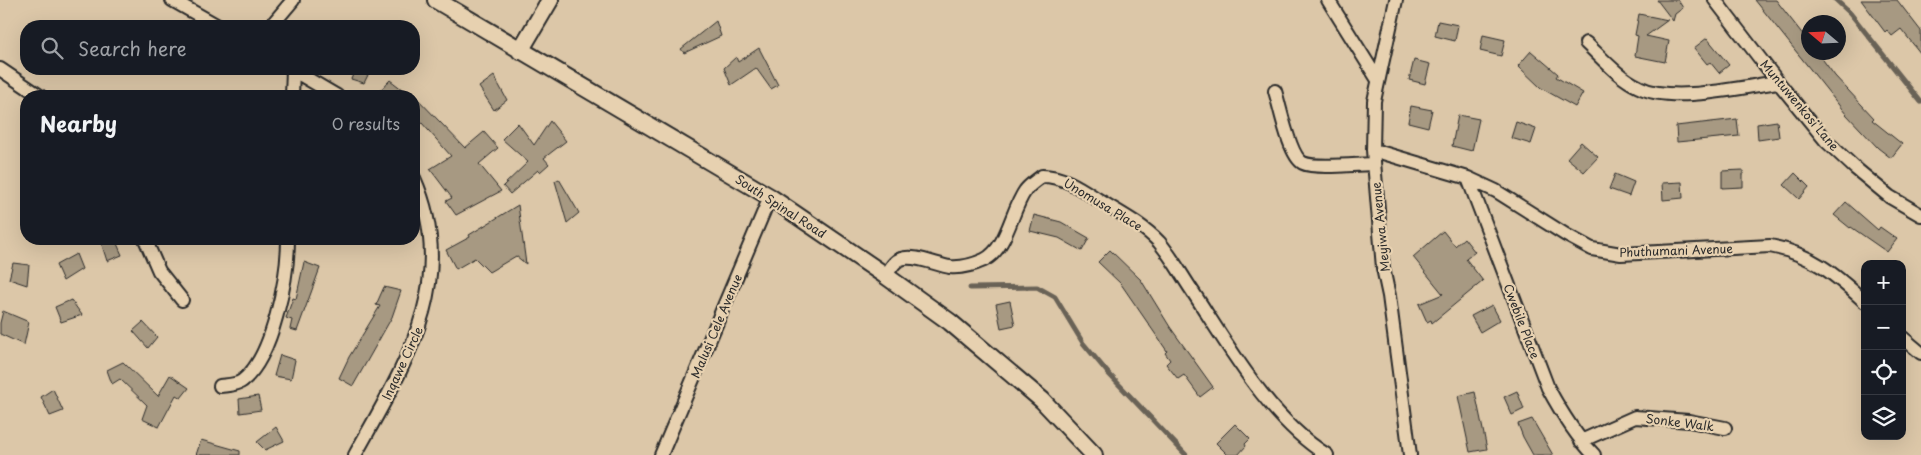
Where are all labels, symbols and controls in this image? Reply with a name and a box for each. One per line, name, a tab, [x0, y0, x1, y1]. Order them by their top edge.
north arrow	[1801, 15, 1846, 60]
search box	[20, 20, 420, 75]
icon: search	[38, 34, 66, 62]
text: Search here	[78, 34, 187, 62]
street label: Muntuwenkosi Lane	[1756, 55, 1844, 155]
text: Nearby	[40, 107, 117, 139]
text: 0 results	[332, 111, 400, 135]
street label: South Spinal Road	[732, 170, 830, 242]
street label: Unomusa Place	[1060, 173, 1146, 235]
street label: Meyiwa Avenue	[1366, 181, 1394, 273]
street label: Phuthumani Avenue	[1619, 239, 1734, 261]
map controls	[1861, 260, 1906, 440]
button: +	[1861, 260, 1906, 305]
street label: Malusi Cele Avenue	[686, 271, 746, 381]
street label: Cwebile Place	[1499, 281, 1545, 361]
button: −	[1861, 305, 1906, 350]
street label: Inqawe Circle	[377, 323, 427, 403]
button: locate	[1861, 350, 1906, 395]
button: layers	[1861, 395, 1906, 440]
street label: Sonke Walk	[1645, 409, 1715, 435]

